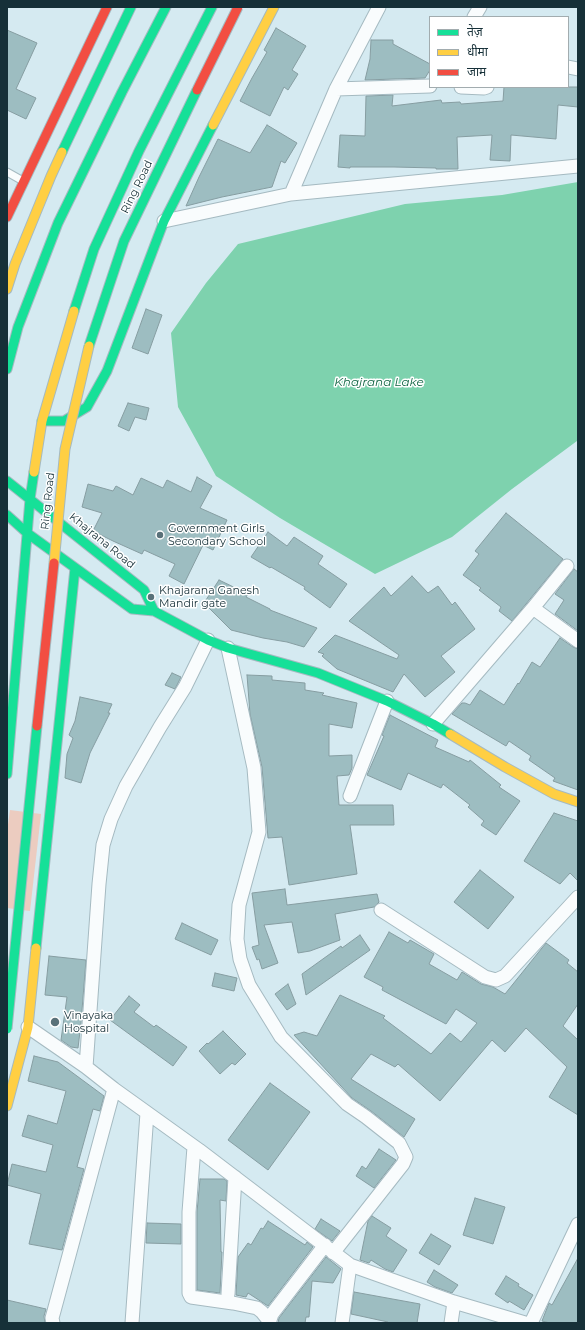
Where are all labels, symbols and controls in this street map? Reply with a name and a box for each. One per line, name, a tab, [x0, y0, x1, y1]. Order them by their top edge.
legend	[429, 16, 569, 88]
text: तेज़	[467, 24, 483, 39]
text: धीमा	[467, 44, 488, 59]
text: जाम	[467, 64, 486, 79]
street label: Ring Road	[118, 158, 156, 216]
water label: Khajrana Lake	[334, 375, 424, 389]
street label: Ring Road	[38, 472, 58, 530]
street label: Khajrana Road	[66, 510, 138, 572]
place label: Government Girls Secondary School	[168, 522, 266, 548]
marker: Government Girls Secondary School	[155, 530, 165, 540]
place label: Khajarana Ganesh Mandir gate	[159, 584, 259, 610]
marker: Khajarana Ganesh Mandir gate	[146, 592, 156, 602]
place label: Vinayaka Hospital	[64, 1009, 113, 1035]
marker: Vinayaka Hospital	[49, 1016, 61, 1028]

